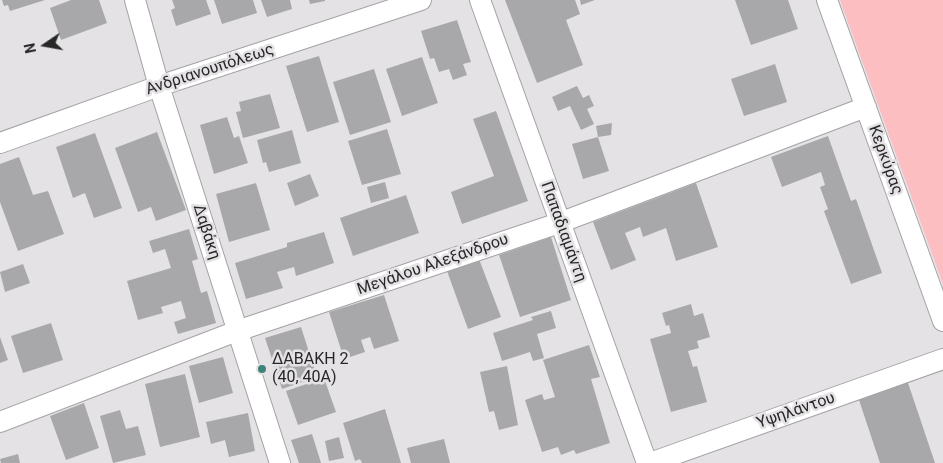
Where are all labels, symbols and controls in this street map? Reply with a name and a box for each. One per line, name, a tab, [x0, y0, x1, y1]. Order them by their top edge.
north arrow	[20, 20, 70, 70]
street label: Ανδριανουπόλεως	[144, 40, 276, 100]
text: N	[21, 42, 39, 55]
street label: Κερκύρας	[864, 123, 906, 197]
street label: Παπαδιαμάντη	[536, 179, 590, 285]
street label: Δαβάκη	[188, 202, 224, 262]
street label: Μεγάλου Αλεξάνδρου	[355, 230, 511, 300]
place label: ΔΑΒΑΚΗ 2 (40, 40Α)	[272, 350, 349, 388]
marker: ΔΑΒΑΚΗ 2 (40, 40Α)	[256, 363, 268, 375]
street label: Υψηλάντου	[754, 389, 838, 433]

